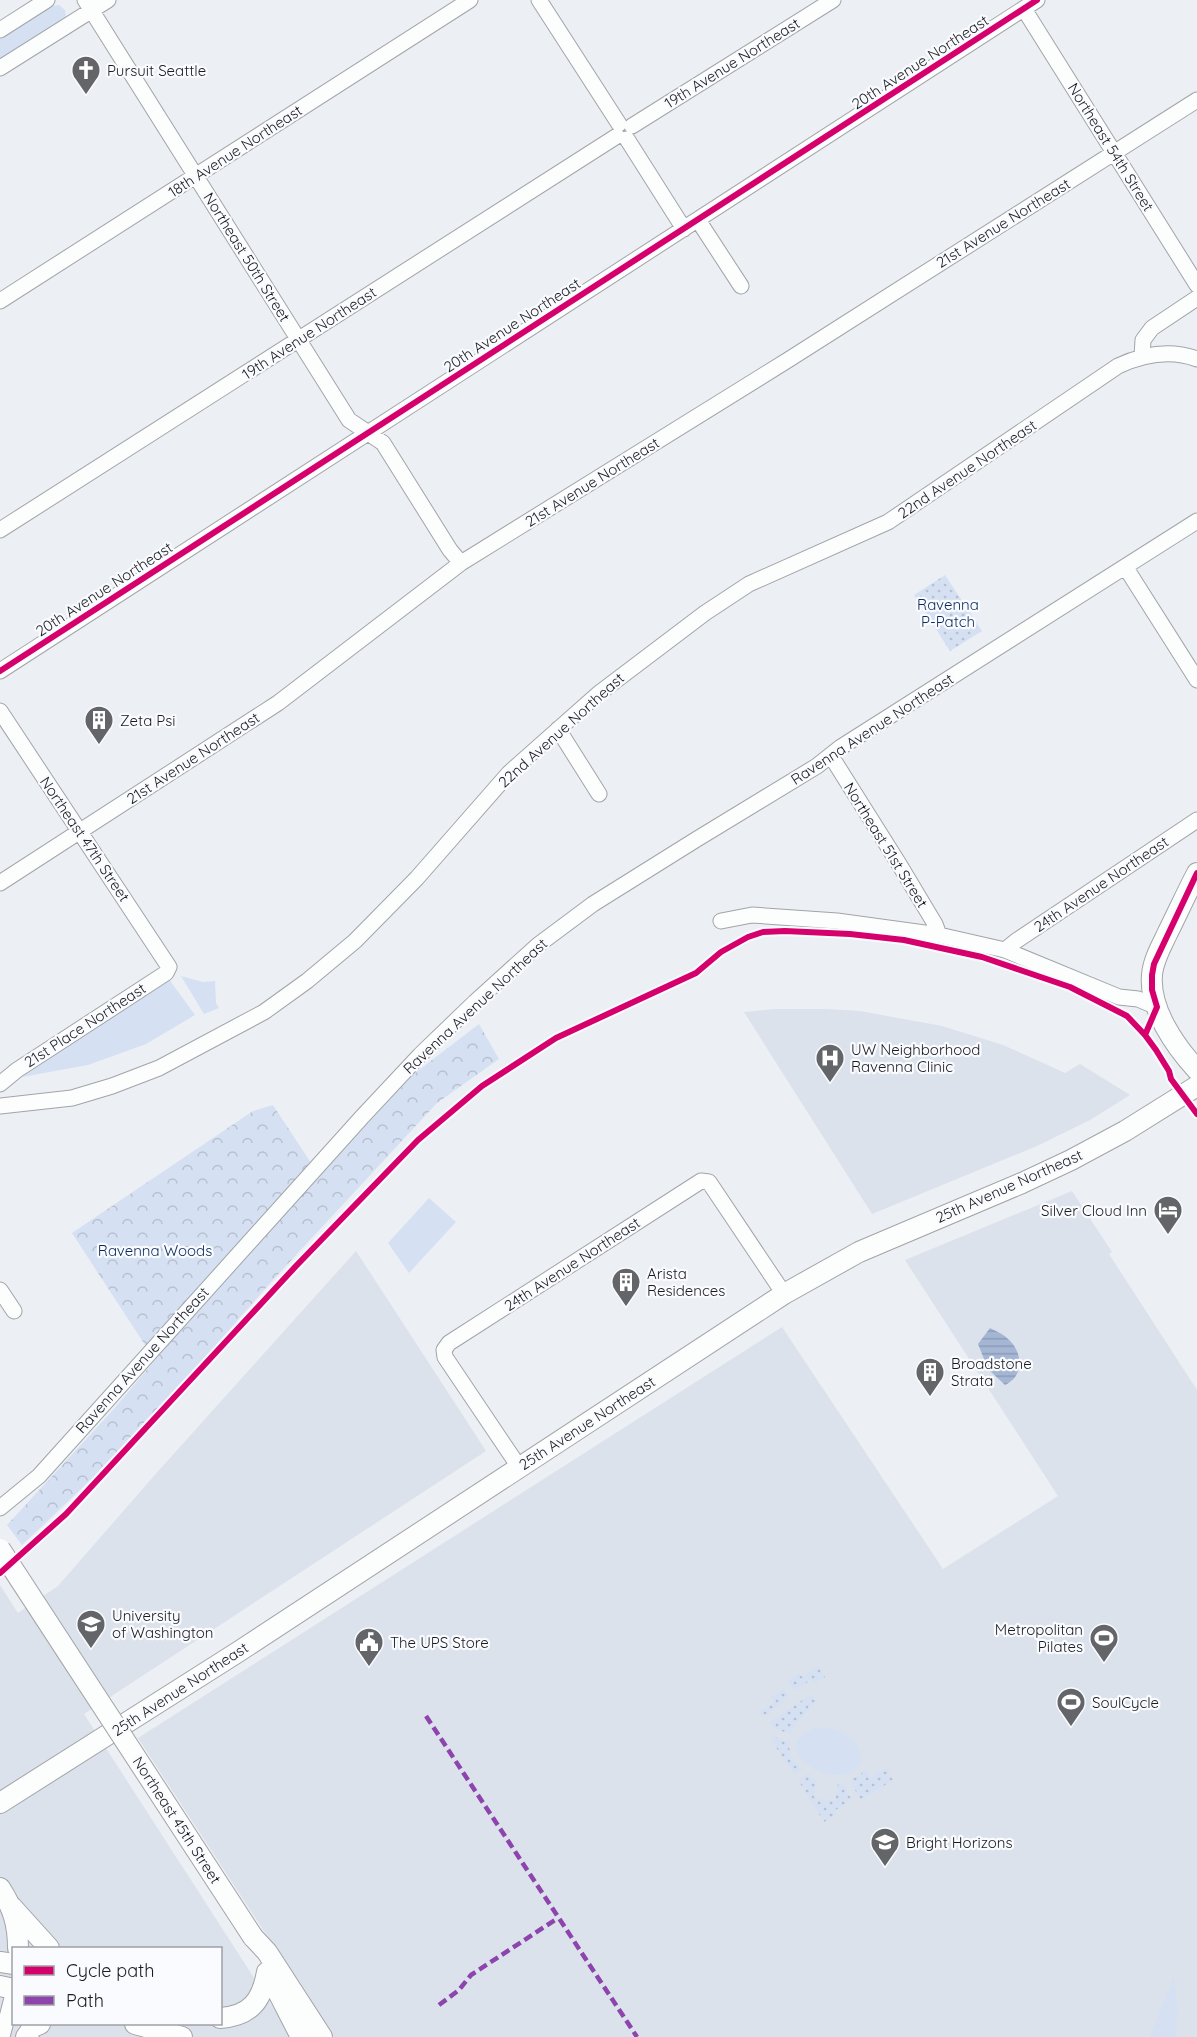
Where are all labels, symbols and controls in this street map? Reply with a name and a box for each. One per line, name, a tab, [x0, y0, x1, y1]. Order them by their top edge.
street label: 20th Avenue Northeast	[848, 11, 992, 113]
street label: 19th Avenue Northeast	[661, 14, 803, 112]
church icon: Pursuit Seattle	[70, 54, 102, 96]
place label: Pursuit Seattle	[107, 61, 206, 80]
street label: Northeast 54th Street	[1064, 79, 1158, 215]
street label: 18th Avenue Northeast	[164, 101, 306, 201]
street label: 21st Avenue Northeast	[932, 174, 1074, 272]
street label: Northeast 50th Street	[199, 189, 295, 325]
street label: 20th Avenue Northeast	[440, 274, 584, 376]
street label: 19th Avenue Northeast	[238, 283, 380, 383]
street label: 22nd Avenue Northeast	[894, 416, 1040, 522]
street label: 21st Avenue Northeast	[521, 433, 663, 531]
street label: 20th Avenue Northeast	[32, 538, 176, 640]
park label: Ravenna P-Patch	[917, 595, 979, 631]
street label: 22nd Avenue Northeast	[494, 668, 628, 792]
street label: Ravenna Avenue Northeast	[787, 669, 957, 789]
building icon: Zeta Psi	[83, 704, 115, 746]
street label: 21st Avenue Northeast	[123, 708, 263, 808]
place label: Zeta Psi	[120, 711, 176, 730]
street label: Northeast 47th Street	[36, 773, 134, 905]
street label: Northeast 51st Street	[840, 779, 932, 911]
street label: 24th Avenue Northeast	[1030, 832, 1172, 936]
street label: Ravenna Avenue Northeast	[399, 934, 551, 1078]
street label: 21st Place Northeast	[21, 979, 149, 1071]
place label: UW Neighborhood Ravenna Clinic	[851, 1040, 980, 1076]
hospital icon: UW Neighborhood Ravenna Clinic	[814, 1042, 846, 1084]
street label: 25th Avenue Northeast	[933, 1145, 1085, 1227]
hotel icon: Silver Cloud Inn	[1152, 1194, 1184, 1236]
place label: Silver Cloud Inn	[1041, 1201, 1147, 1220]
street label: 24th Avenue Northeast	[500, 1213, 644, 1315]
park label: Ravenna Woods	[98, 1241, 212, 1260]
place label: Arista Residences	[647, 1264, 725, 1300]
building icon: Arista Residences	[610, 1266, 642, 1308]
street label: Ravenna Avenue Northeast	[71, 1283, 213, 1437]
place label: Broadstone Strata	[951, 1354, 1032, 1390]
building icon: Broadstone Strata	[914, 1356, 946, 1398]
street label: 25th Avenue Northeast	[515, 1372, 659, 1474]
place label: University of Washington	[112, 1606, 214, 1642]
school or university icon: University of Washington	[75, 1608, 107, 1650]
place label: Metropolitan Pilates	[995, 1620, 1083, 1656]
sports icon: Metropolitan Pilates	[1088, 1622, 1120, 1664]
public building icon: The UPS Store	[353, 1626, 385, 1668]
place label: The UPS Store	[390, 1633, 489, 1652]
street label: 25th Avenue Northeast	[108, 1638, 252, 1740]
sports icon: SoulCycle	[1055, 1686, 1087, 1728]
place label: SoulCycle	[1092, 1693, 1159, 1712]
street label: Northeast 45th Street	[129, 1753, 225, 1887]
school or university icon: Bright Horizons	[869, 1826, 901, 1868]
place label: Bright Horizons	[906, 1833, 1012, 1852]
legend	[12, 1947, 222, 2025]
text: Cycle path	[66, 1959, 154, 1982]
text: Path	[66, 1989, 104, 2012]

